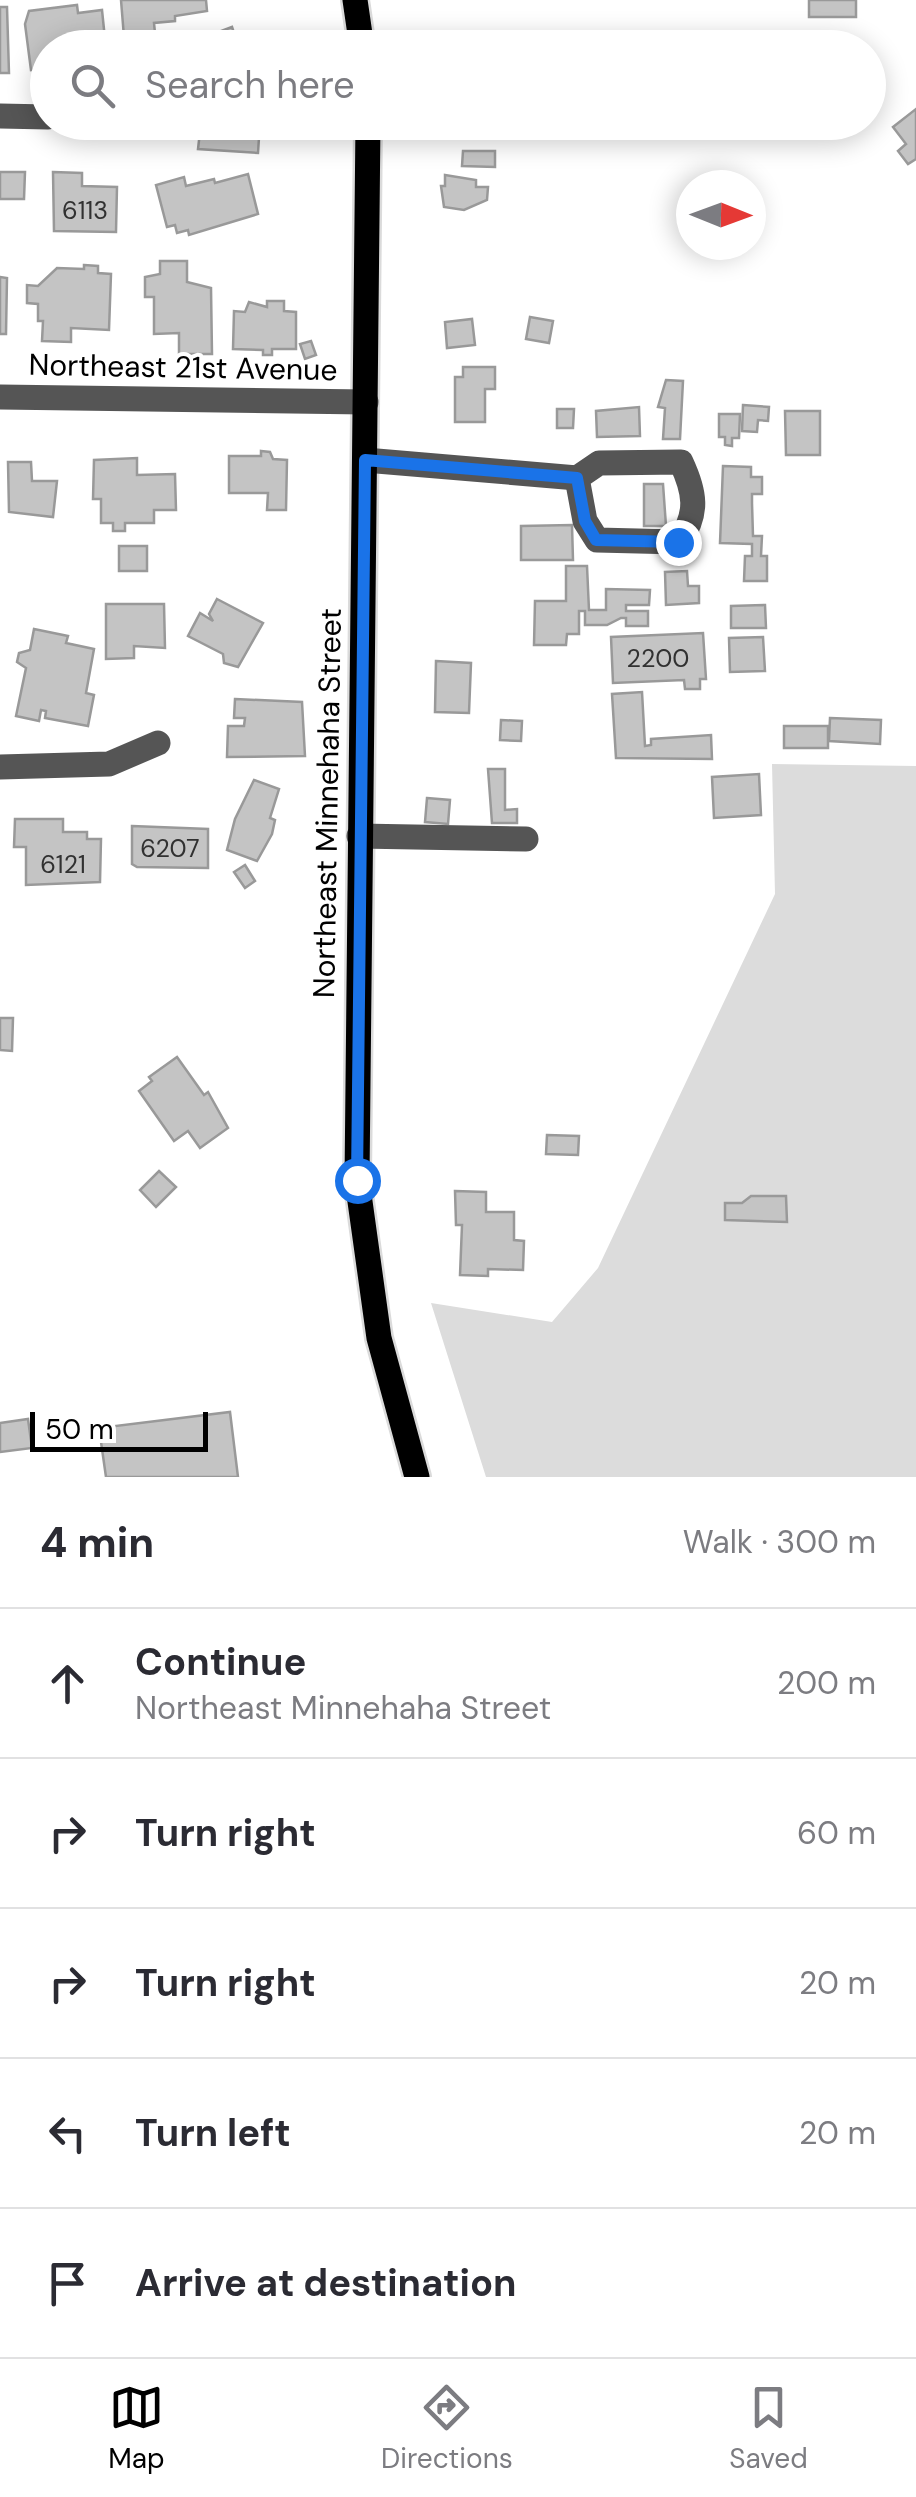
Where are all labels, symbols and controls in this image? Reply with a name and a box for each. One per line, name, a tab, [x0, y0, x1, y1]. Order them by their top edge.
search box	[30, 30, 886, 140]
icon: search	[65, 58, 120, 113]
text: Search here	[145, 60, 355, 110]
north arrow	[676, 170, 766, 260]
house number: 6113	[62, 194, 108, 227]
street label: Northeast 21st Avenue	[28, 345, 338, 389]
route end	[656, 520, 702, 566]
street label: Northeast Minnehaha Street	[304, 608, 350, 998]
house number: 2200	[627, 642, 689, 675]
house number: 6207	[140, 832, 200, 865]
house number: 6121	[40, 848, 86, 881]
route start	[335, 1158, 381, 1204]
scale bar	[30, 1407, 208, 1452]
text: 50 m	[45, 1411, 114, 1448]
text: 4 min	[40, 1515, 154, 1570]
text: Walk · 300 m	[683, 1521, 876, 1563]
text: Continue	[135, 1637, 306, 1687]
icon: ahead	[40, 1656, 95, 1711]
text: 200 m	[777, 1662, 876, 1704]
text: Northeast Minnehaha Street	[135, 1687, 551, 1729]
icon: right	[40, 1806, 95, 1861]
text: Turn right	[135, 1808, 316, 1858]
text: 60 m	[797, 1812, 876, 1854]
icon: right	[40, 1956, 95, 2011]
text: Turn right	[135, 1958, 316, 2008]
text: 20 m	[799, 1962, 876, 2004]
icon: left	[40, 2106, 95, 2161]
text: Turn left	[135, 2108, 291, 2158]
text: 20 m	[799, 2112, 876, 2154]
icon: arrive	[40, 2256, 95, 2311]
text: Arrive at destination	[135, 2258, 517, 2308]
tab: Map	[108, 2380, 165, 2477]
tab: Directions	[381, 2380, 513, 2477]
tab: Saved	[729, 2380, 808, 2477]

